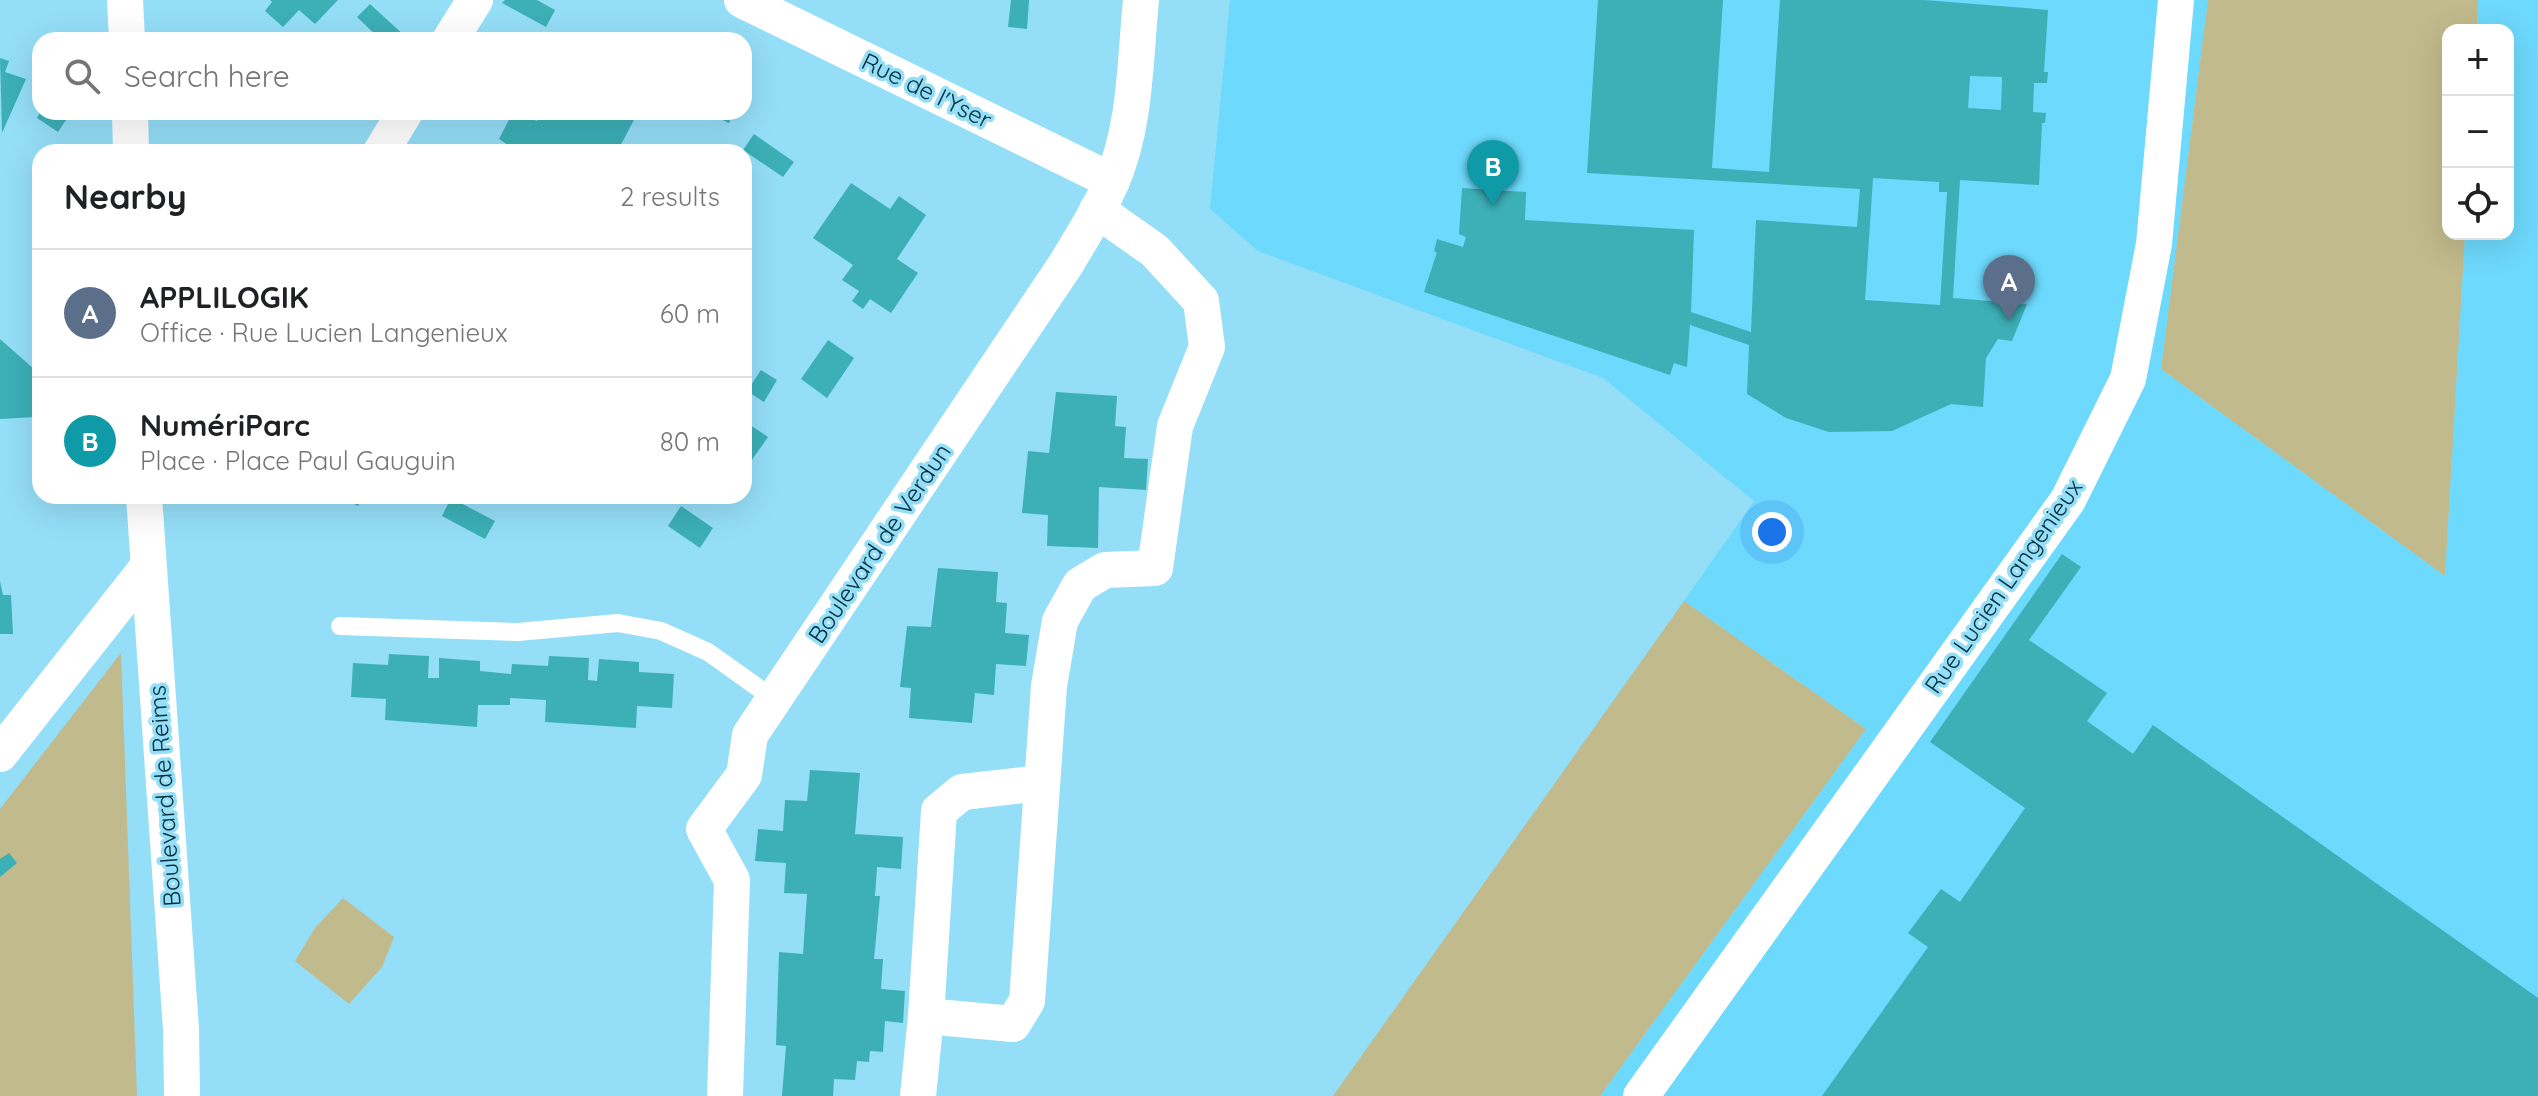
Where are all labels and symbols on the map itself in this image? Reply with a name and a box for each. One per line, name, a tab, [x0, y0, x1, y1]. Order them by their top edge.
street label: Rue de l'Yser	[857, 46, 997, 134]
pin: B	[1467, 140, 1519, 206]
pin: A	[1983, 255, 2035, 321]
street label: Boulevard de Verdun	[801, 438, 957, 648]
street label: Rue Lucien Langenieux	[1918, 473, 2088, 699]
your location	[1752, 512, 1792, 552]
street label: Boulevard de Reims	[141, 684, 187, 908]

